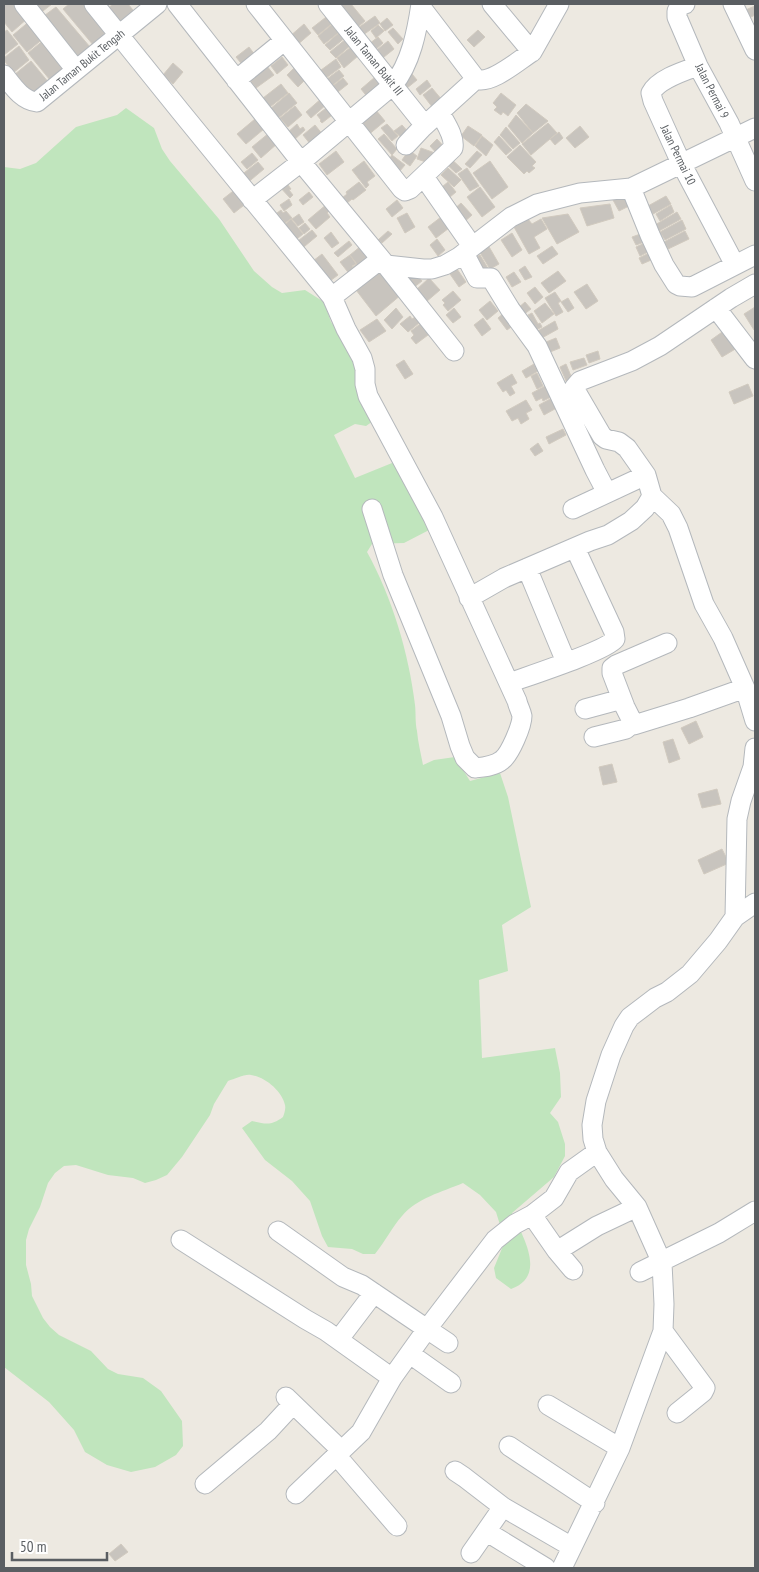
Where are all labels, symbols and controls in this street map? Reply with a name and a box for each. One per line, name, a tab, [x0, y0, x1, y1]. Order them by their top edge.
street label: Jalan Taman Bukit III	[341, 22, 407, 98]
street label: Jalan Taman Bukit Tengah	[35, 26, 127, 104]
street label: Jalan Permai 9	[692, 60, 733, 121]
street label: Jalan Permai 10	[657, 121, 699, 187]
scale bar	[12, 1530, 108, 1562]
text: 50 m	[20, 1537, 46, 1556]

